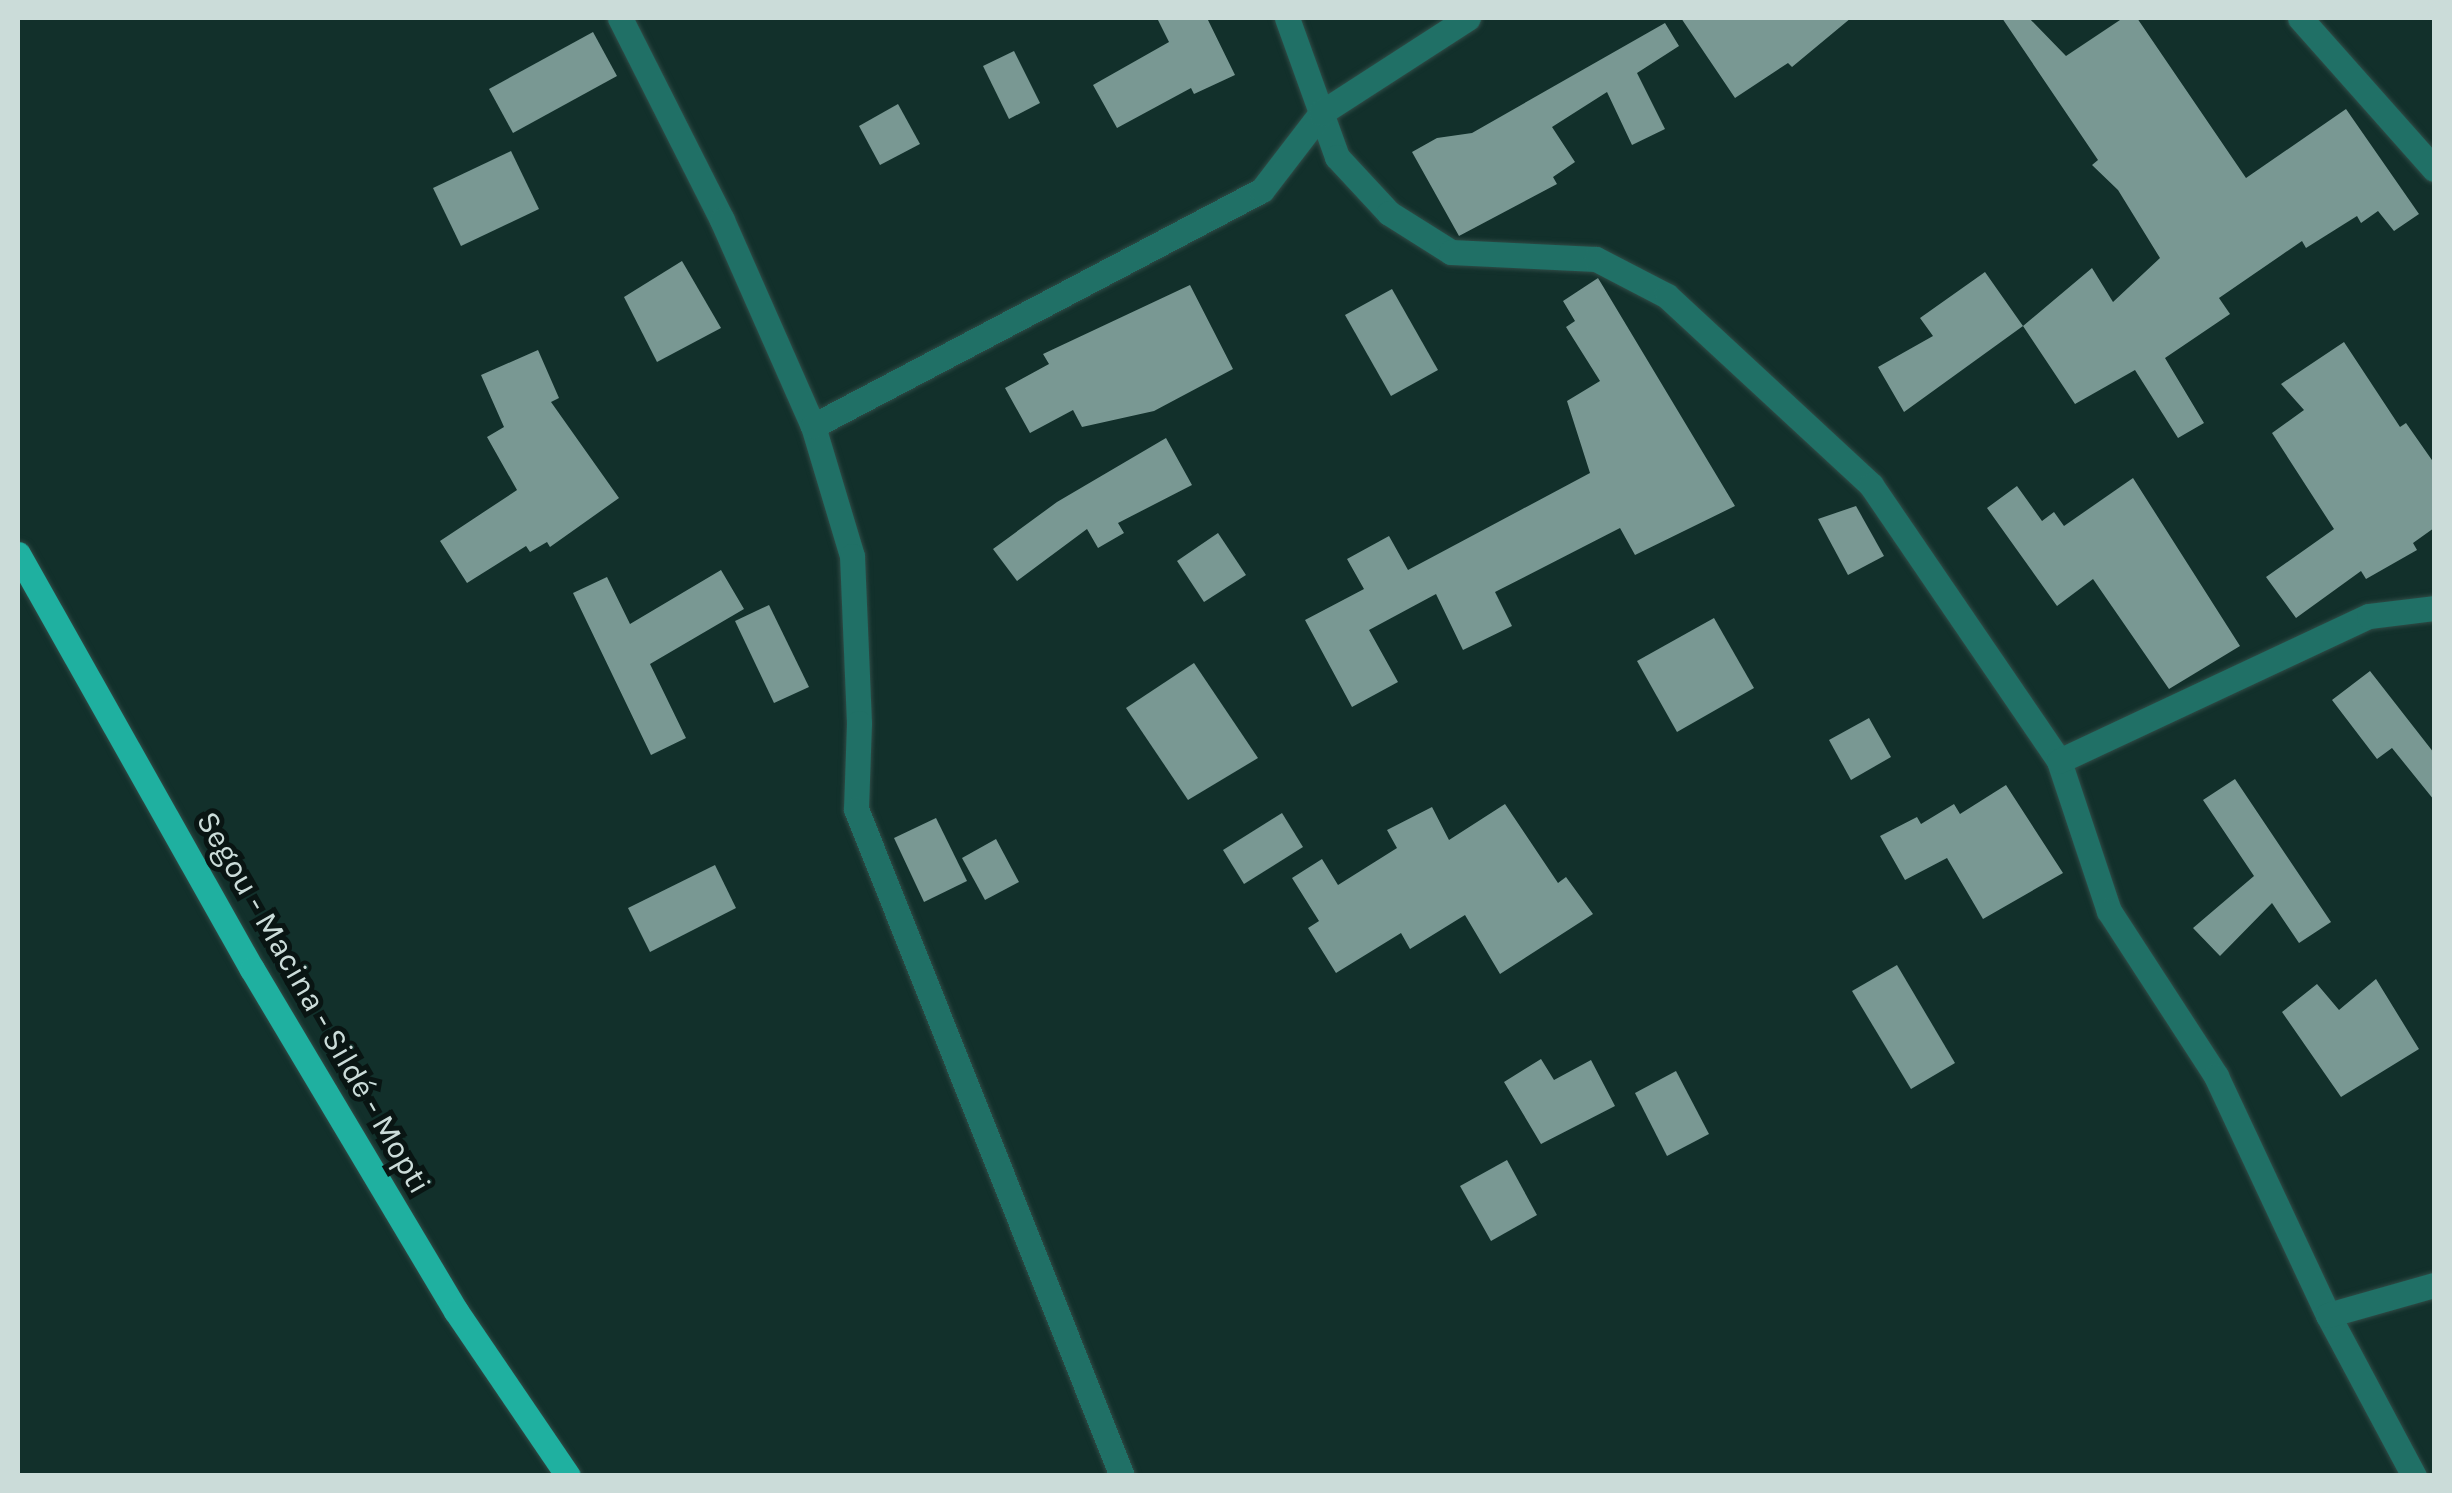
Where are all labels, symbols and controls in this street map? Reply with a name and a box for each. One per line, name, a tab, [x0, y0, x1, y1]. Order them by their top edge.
street label: Segou - Macina - Sildé - Mopti	[187, 805, 439, 1201]

